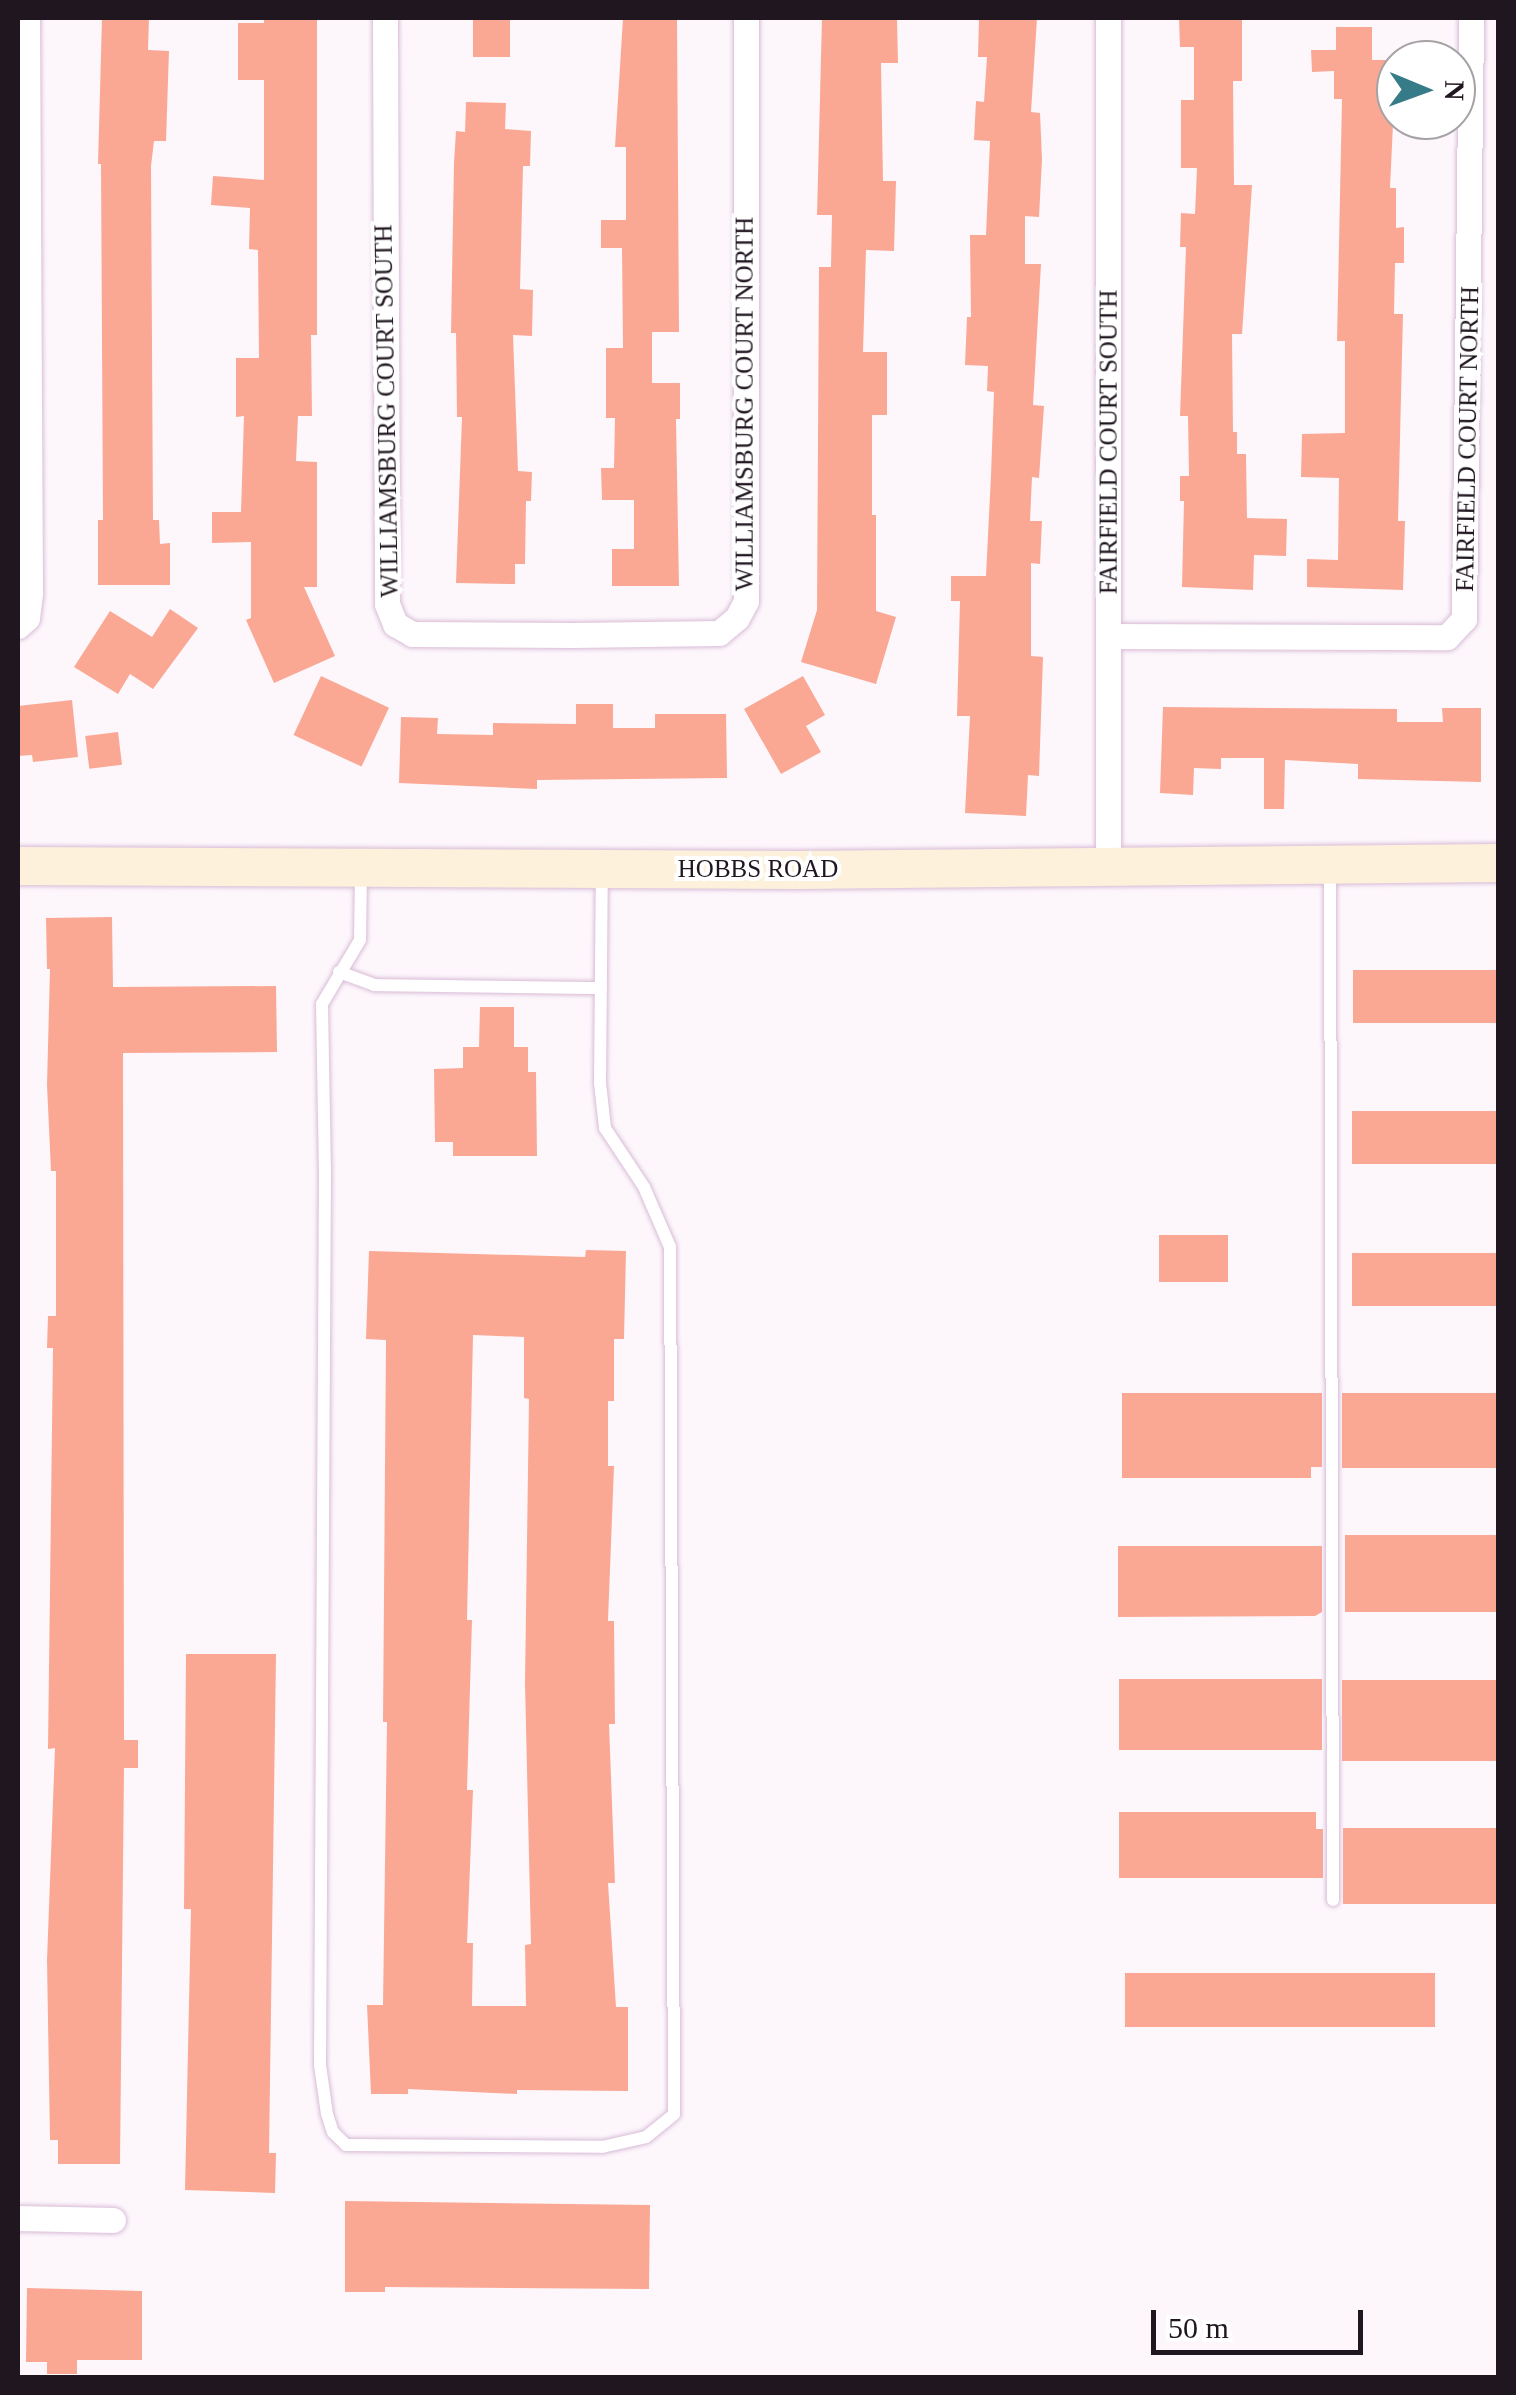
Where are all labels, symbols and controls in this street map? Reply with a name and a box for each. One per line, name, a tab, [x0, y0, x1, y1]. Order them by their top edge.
north arrow	[1376, 40, 1476, 140]
text: N	[1439, 80, 1470, 101]
street label: WILLIAMSBURG COURT NORTH	[730, 217, 760, 591]
street label: WILLIAMSBURG COURT SOUTH	[369, 224, 405, 598]
street label: FAIRFIELD COURT NORTH	[1450, 286, 1486, 592]
street label: FAIRFIELD COURT SOUTH	[1094, 290, 1124, 594]
street label: HOBBS ROAD	[678, 854, 838, 884]
scale bar	[1156, 2290, 1368, 2352]
text: 50 m	[1168, 2311, 1229, 2344]

